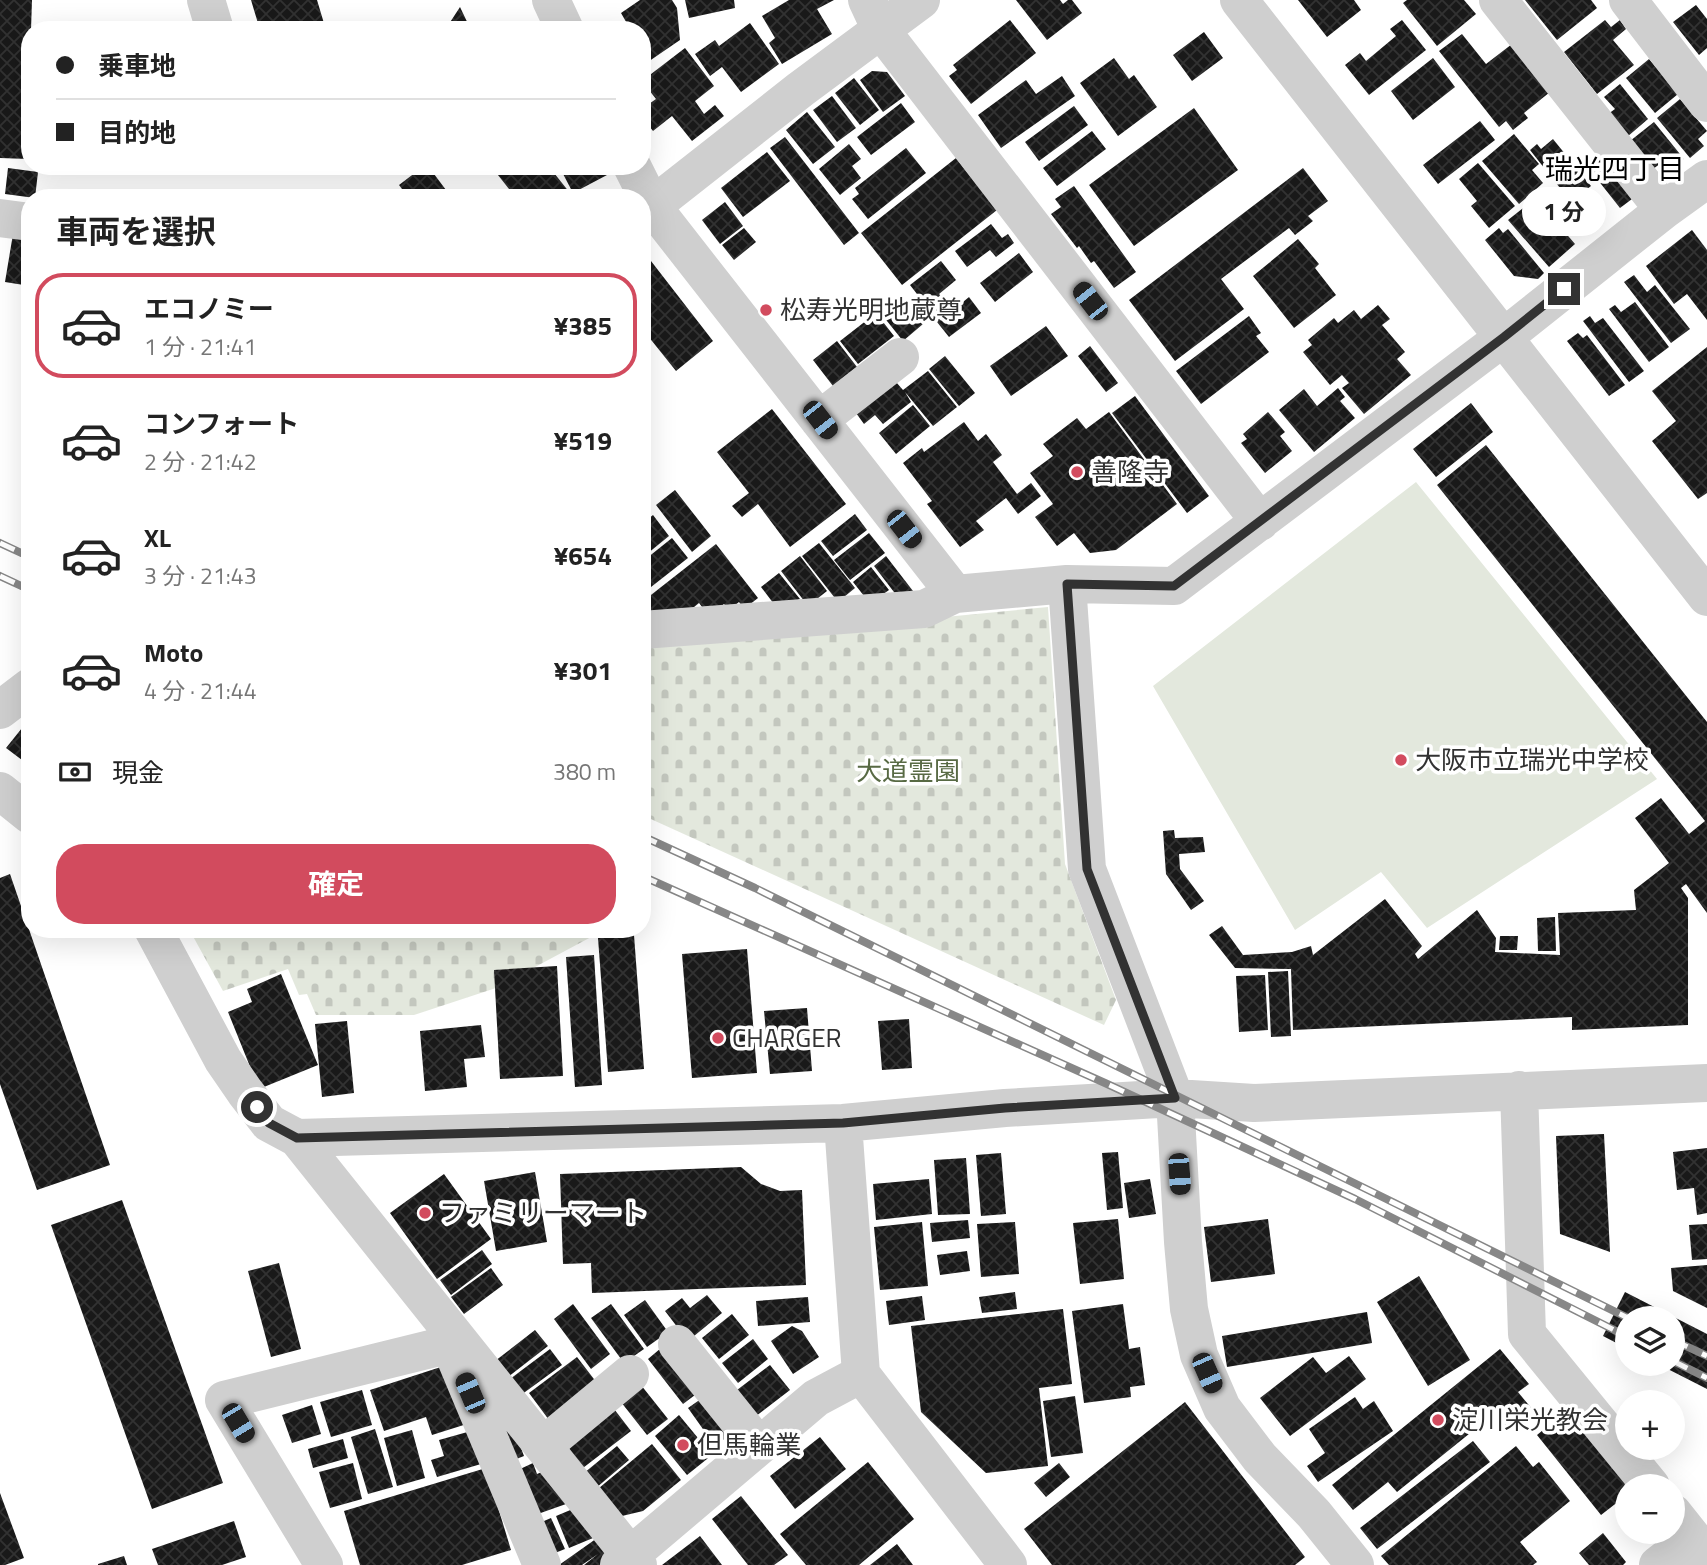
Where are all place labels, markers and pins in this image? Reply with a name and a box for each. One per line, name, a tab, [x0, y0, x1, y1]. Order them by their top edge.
place label: 松寿光明地蔵尊	[780, 290, 962, 329]
marker: 松寿光明地蔵尊	[758, 302, 774, 318]
place label: 善隆寺	[1091, 452, 1169, 491]
marker: 善隆寺	[1069, 464, 1085, 480]
place label: 大阪市立瑞光中学校	[1415, 740, 1649, 779]
marker: 大阪市立瑞光中学校	[1393, 752, 1409, 768]
place label: CHARGER	[732, 1018, 842, 1057]
marker: CHARGER	[710, 1030, 726, 1046]
place label: ファミリーマート	[439, 1193, 647, 1232]
marker: ファミリーマート	[417, 1205, 433, 1221]
place label: 淀川栄光教会	[1452, 1400, 1608, 1439]
marker: 淀川栄光教会	[1430, 1412, 1446, 1428]
place label: 但馬輪業	[697, 1425, 801, 1464]
marker: 但馬輪業	[675, 1437, 691, 1453]

